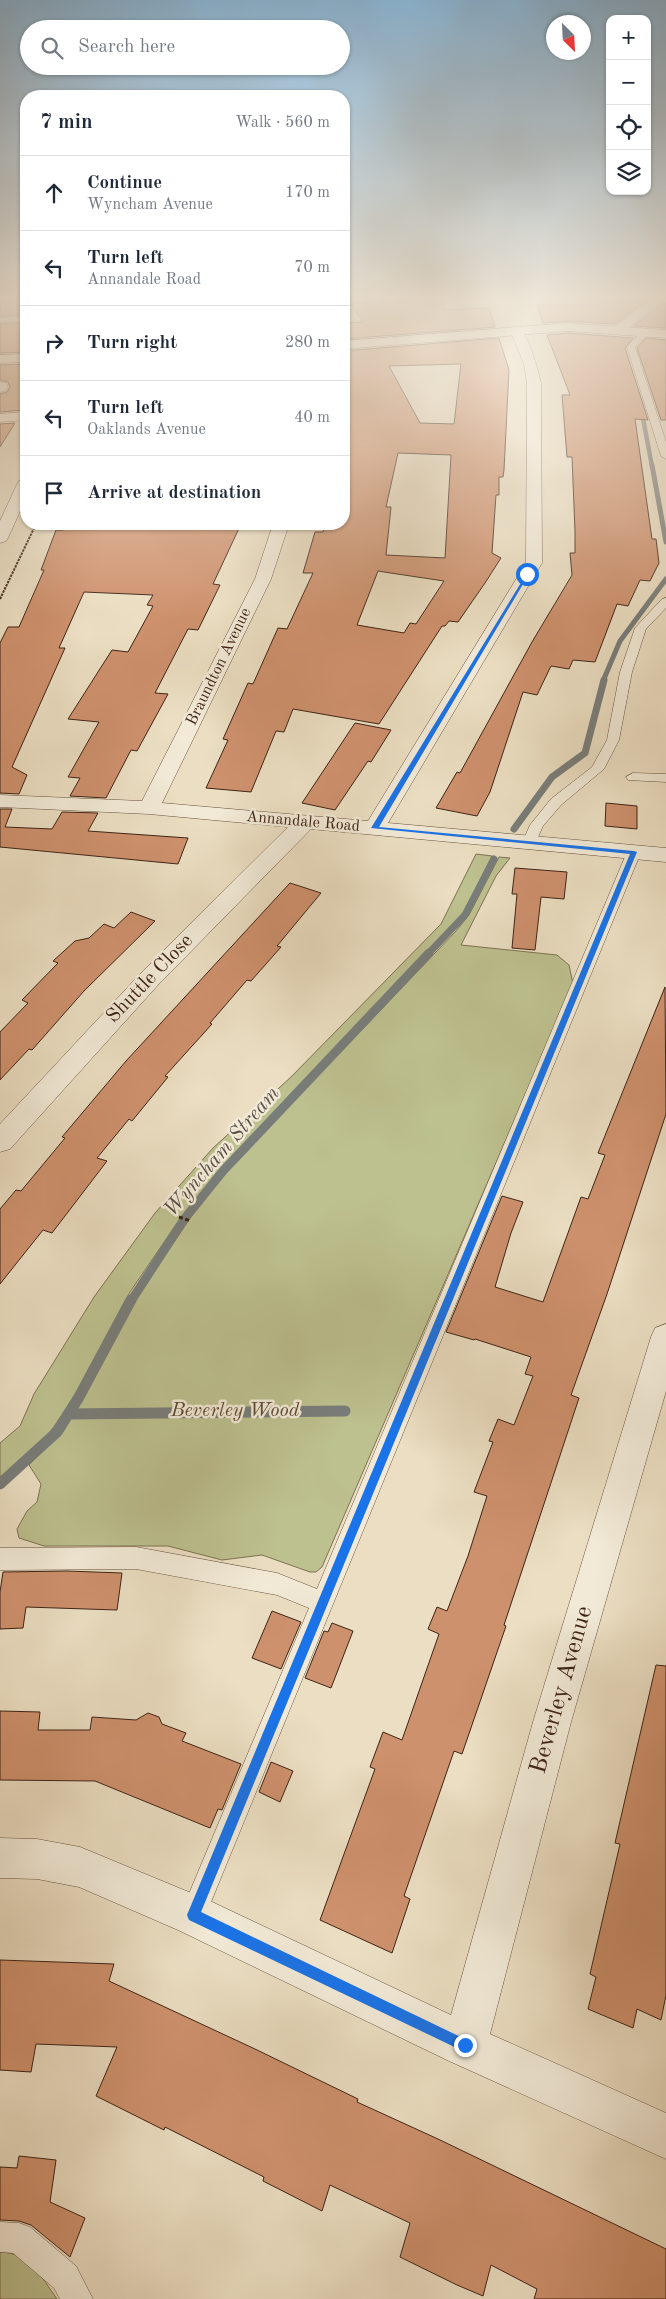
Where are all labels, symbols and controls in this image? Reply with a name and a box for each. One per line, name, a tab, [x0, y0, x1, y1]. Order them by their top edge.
north arrow	[546, 15, 591, 60]
map controls	[606, 15, 651, 195]
button: +	[606, 15, 651, 60]
search box	[20, 20, 350, 75]
icon: search	[38, 34, 66, 62]
text: Search here	[78, 38, 175, 57]
button: −	[606, 60, 651, 105]
button: locate	[606, 105, 651, 150]
text: 7 min	[40, 112, 93, 133]
text: Walk · 560 m	[235, 115, 330, 131]
button: layers	[606, 150, 651, 195]
text: Continue	[87, 174, 162, 193]
icon: ahead	[40, 179, 68, 207]
text: 170 m	[285, 185, 330, 201]
text: Wyncham Avenue	[87, 197, 213, 213]
text: Turn left	[87, 249, 164, 268]
icon: left	[40, 254, 68, 282]
text: 70 m	[294, 260, 330, 276]
text: Annandale Road	[87, 272, 201, 288]
icon: right	[40, 329, 68, 357]
text: Turn right	[87, 334, 177, 353]
text: 280 m	[285, 335, 330, 351]
text: Turn left	[87, 399, 164, 418]
icon: left	[40, 404, 68, 432]
text: 40 m	[294, 410, 330, 426]
text: Oaklands Avenue	[87, 422, 206, 438]
icon: arrive	[40, 479, 68, 507]
text: Arrive at destination	[87, 484, 261, 503]
route start	[516, 563, 539, 586]
street label: Braundton Avenue	[184, 606, 254, 728]
street label: Annandale Road	[245, 809, 361, 835]
street label: Shuttle Close	[103, 931, 197, 1027]
water label: Wyncham Stream	[160, 1083, 284, 1221]
park label: Beverley Wood	[170, 1401, 300, 1421]
street label: Beverley Avenue	[527, 1603, 597, 1777]
route end	[454, 2034, 477, 2057]

